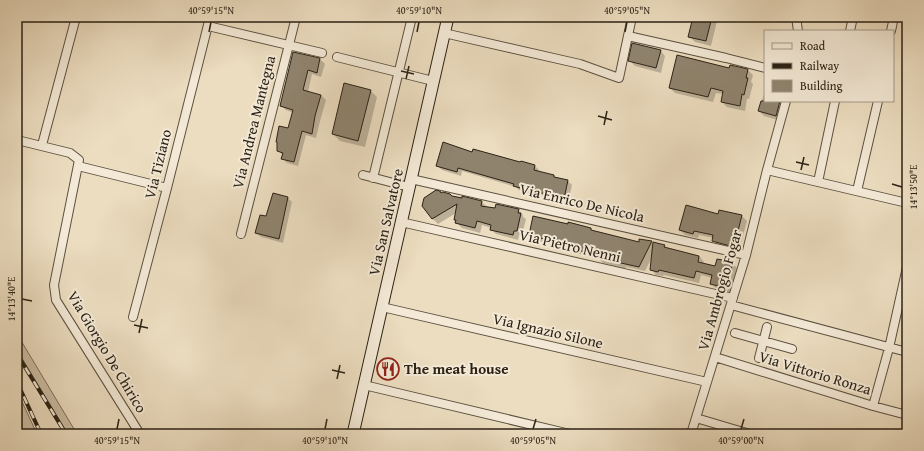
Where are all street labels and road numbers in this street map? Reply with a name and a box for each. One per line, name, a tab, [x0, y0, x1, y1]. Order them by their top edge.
street label: Via Andrea Mantegna	[227, 53, 280, 191]
street label: Via Tiziano	[139, 127, 176, 201]
street label: Via San Salvatore	[363, 166, 408, 278]
street label: Via Enrico De Nicola	[518, 178, 647, 227]
street label: Via Pietro Nenni	[517, 224, 623, 267]
street label: Via Ambrogio Fogar	[692, 227, 747, 353]
street label: Via Giorgio De Chirico	[63, 287, 152, 417]
street label: Via Ignazio Silone	[491, 308, 605, 353]
street label: Via Vittorio Ronza	[756, 345, 874, 400]

